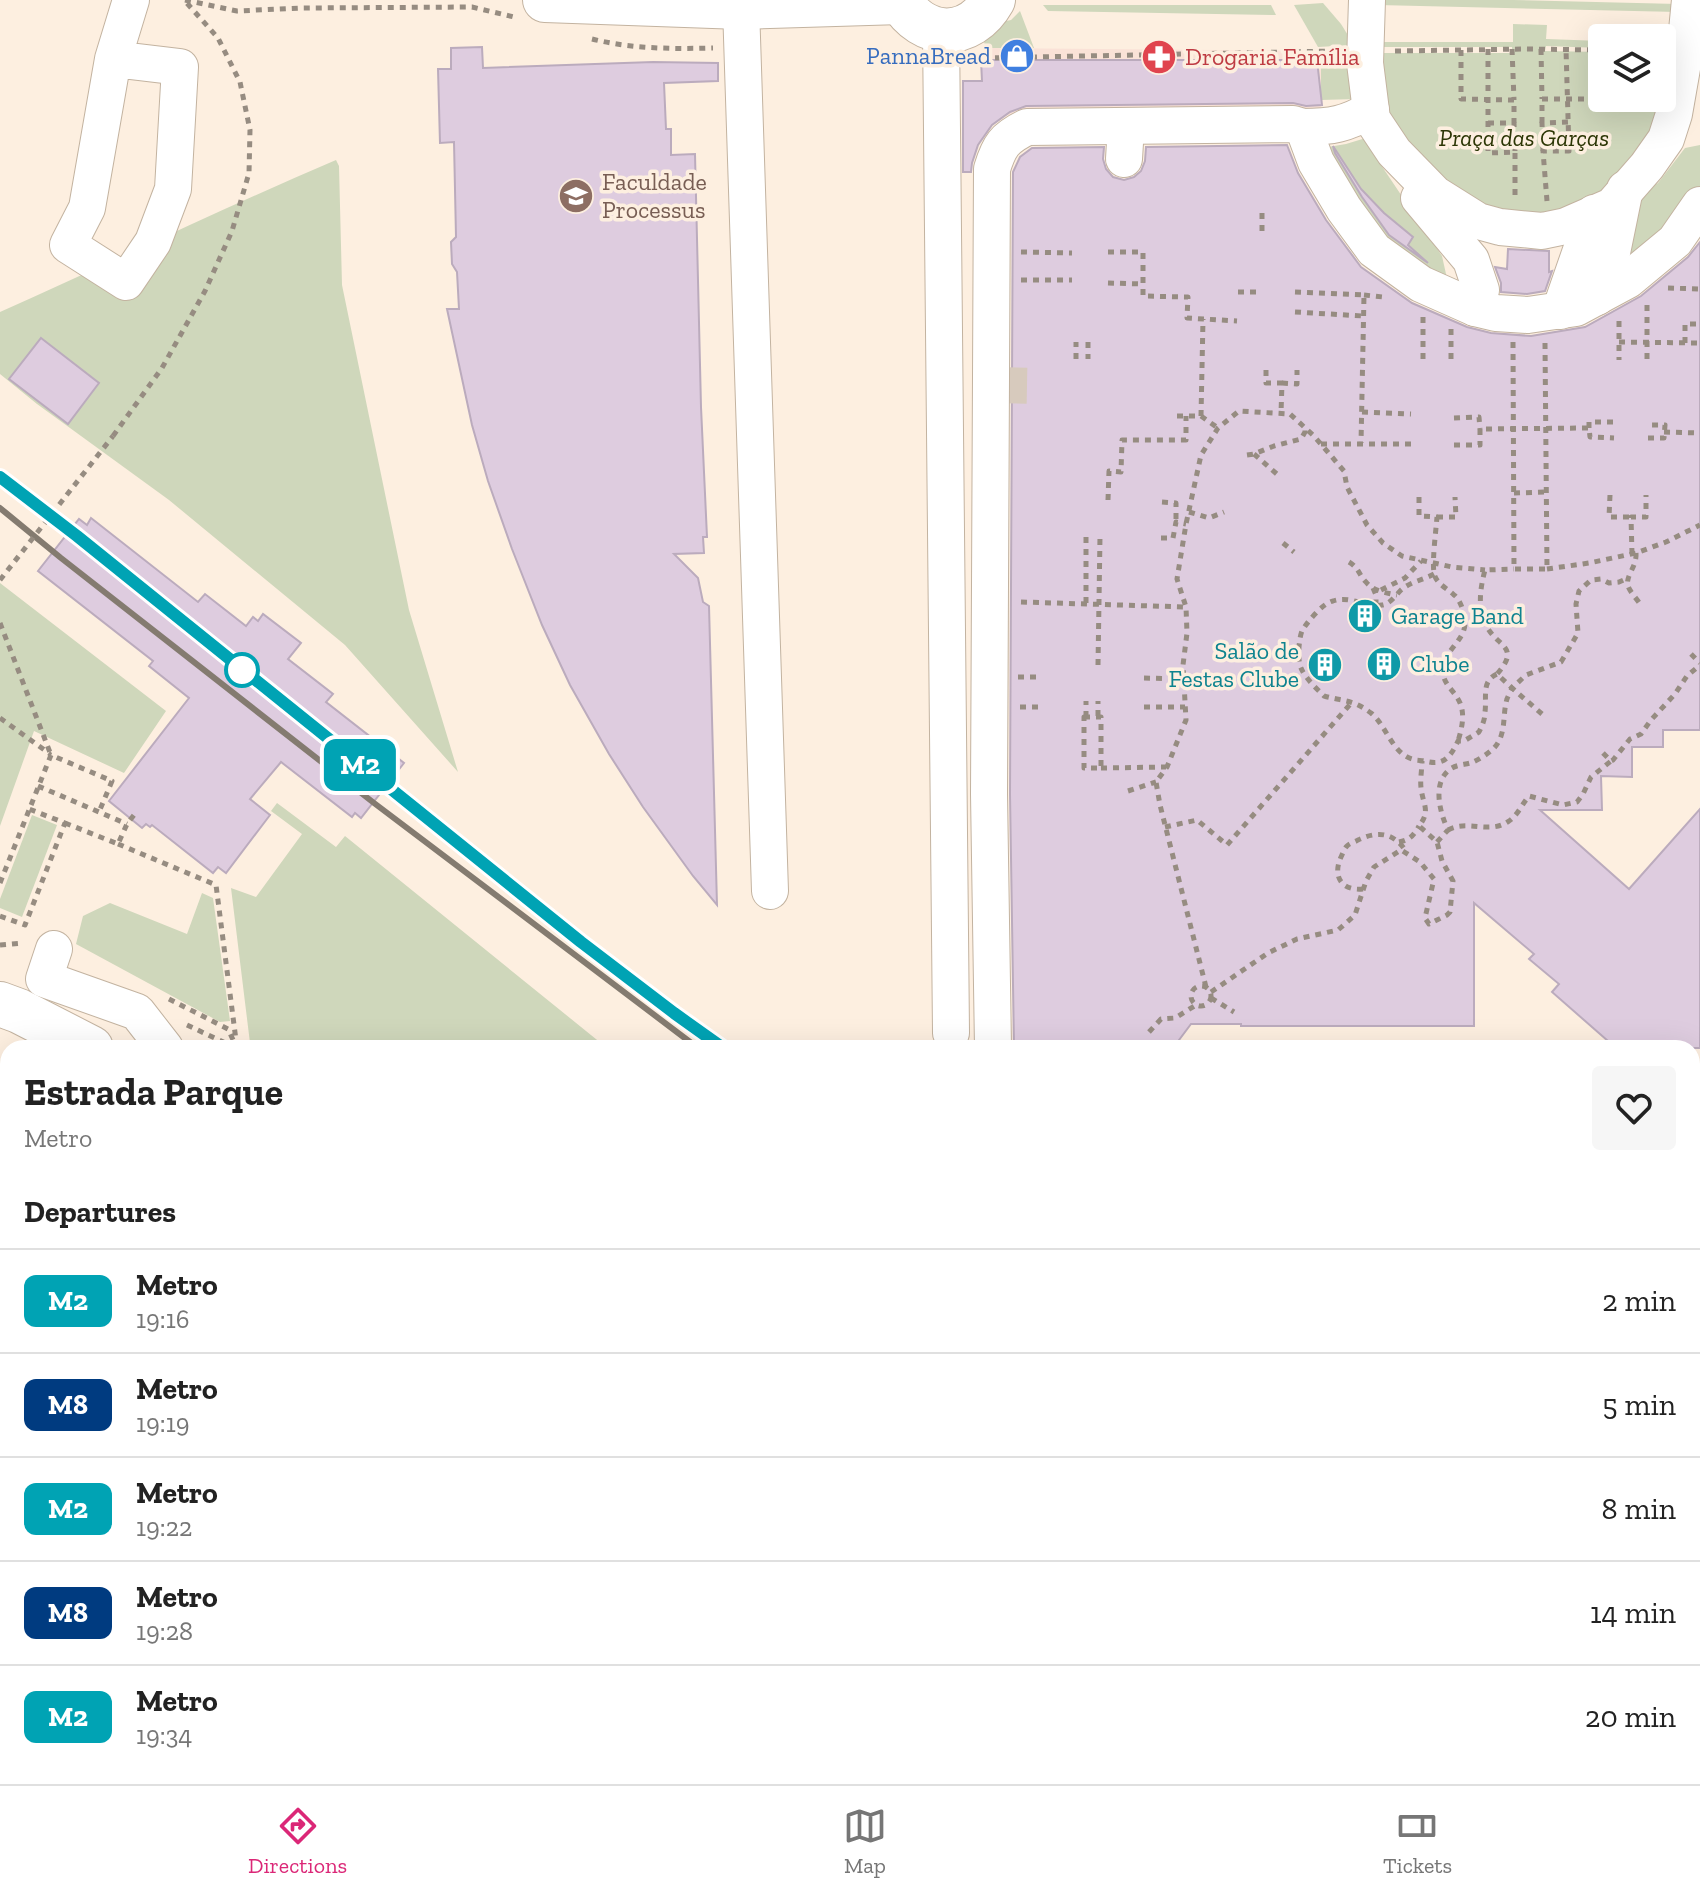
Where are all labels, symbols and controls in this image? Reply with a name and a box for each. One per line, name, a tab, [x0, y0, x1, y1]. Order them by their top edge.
map controls	[1588, 24, 1676, 112]
button: layers	[1588, 24, 1676, 112]
shop icon: PannaBread	[998, 37, 1036, 75]
pharmacy icon: Drogaria Família	[1140, 38, 1178, 76]
place label: PannaBread	[866, 41, 991, 70]
place label: Drogaria Família	[1185, 42, 1360, 71]
park label: Praça das Garças	[1439, 123, 1609, 152]
place label: Faculdade Processus	[602, 167, 707, 224]
school or university icon: Faculdade Processus	[557, 177, 595, 215]
building icon: Garage Band	[1346, 597, 1384, 635]
place label: Garage Band	[1391, 601, 1524, 630]
place label: Salão de Festas Clube	[1168, 636, 1299, 693]
building icon: Clube	[1365, 645, 1403, 683]
building icon: Salão de Festas Clube	[1306, 646, 1344, 684]
place label: Clube	[1410, 649, 1469, 678]
unlabelled marker	[225, 653, 259, 687]
line badge: M2	[324, 739, 396, 791]
text: M2	[340, 748, 380, 781]
button: heart	[1592, 1066, 1676, 1150]
text: Estrada Parque	[24, 1069, 283, 1115]
text: Metro	[24, 1122, 92, 1154]
text: Departures	[24, 1194, 176, 1230]
text: Metro	[136, 1267, 218, 1303]
text: 2 min	[1602, 1283, 1676, 1319]
text: M2	[48, 1284, 88, 1317]
text: 19:16	[136, 1303, 189, 1335]
text: Metro	[136, 1371, 218, 1407]
text: 5 min	[1602, 1387, 1676, 1423]
text: M8	[48, 1388, 88, 1421]
text: 19:19	[136, 1407, 189, 1439]
text: Metro	[136, 1475, 218, 1511]
text: 8 min	[1602, 1491, 1676, 1527]
text: M2	[48, 1492, 88, 1525]
text: 19:22	[136, 1511, 192, 1543]
text: Metro	[136, 1579, 218, 1615]
text: 14 min	[1590, 1595, 1676, 1631]
text: M8	[48, 1596, 88, 1629]
text: 19:28	[136, 1615, 193, 1647]
text: Metro	[136, 1683, 218, 1719]
text: 20 min	[1585, 1699, 1676, 1735]
text: M2	[48, 1700, 88, 1733]
text: 19:34	[136, 1719, 192, 1751]
tab: Directions	[248, 1804, 347, 1879]
tab: Map	[843, 1804, 887, 1879]
tab: Tickets	[1383, 1804, 1452, 1879]

